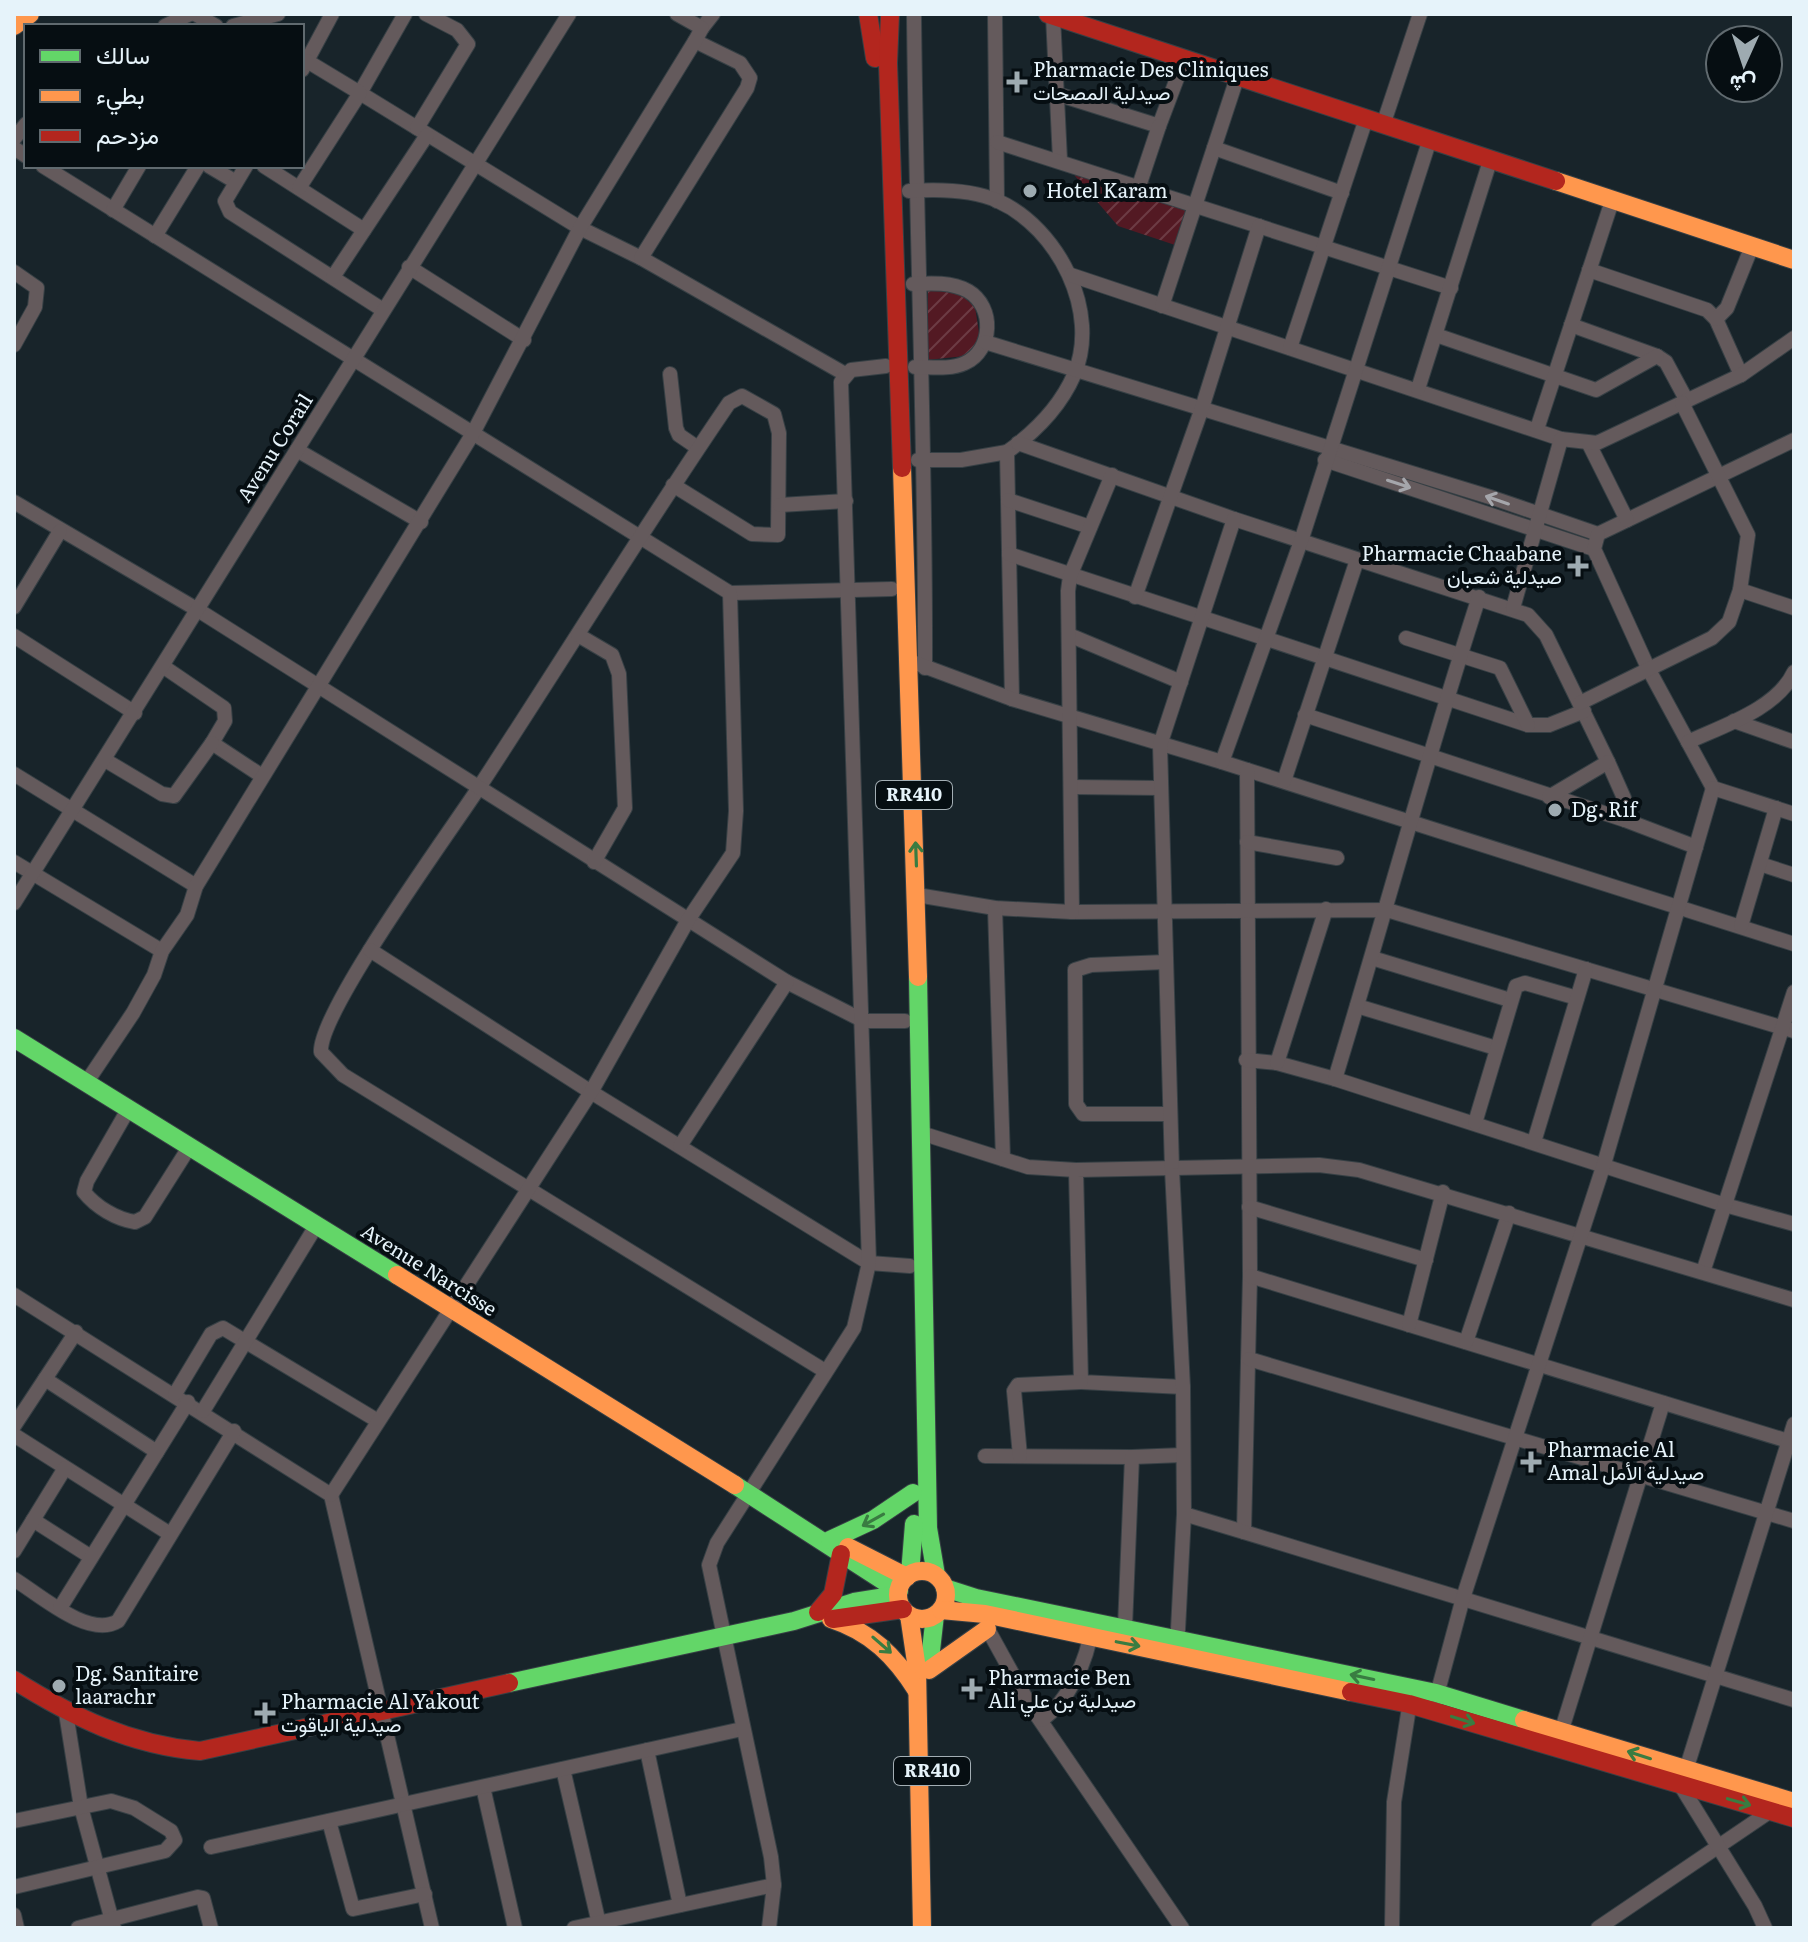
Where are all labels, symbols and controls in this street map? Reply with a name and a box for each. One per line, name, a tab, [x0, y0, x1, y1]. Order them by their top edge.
legend	[24, 24, 304, 168]
north arrow	[1704, 24, 1784, 104]
text: سالك	[96, 36, 150, 71]
place label: Pharmacie Des Cliniques صيدلية المصحات	[1033, 53, 1268, 106]
text: ش	[1729, 68, 1757, 103]
marker: Pharmacie Des Cliniques صيدلية المصحات	[1008, 73, 1026, 91]
text: بطيء	[96, 76, 145, 115]
text: مزدحم	[96, 116, 159, 152]
place label: Hotel Karam	[1046, 174, 1168, 204]
marker: Hotel Karam	[1021, 182, 1039, 200]
street label: Avenu Corail	[228, 387, 319, 507]
one-way arrow	[1386, 478, 1411, 493]
one-way arrow	[1485, 491, 1510, 506]
place label: Pharmacie Chaabane صيدلية شعبان	[1361, 537, 1562, 590]
marker: Pharmacie Chaabane صيدلية شعبان	[1569, 557, 1587, 575]
road number: RR410	[876, 781, 952, 809]
place label: Dg. Rif	[1571, 793, 1639, 823]
marker: Dg. Rif	[1546, 801, 1564, 819]
one-way arrow	[908, 841, 923, 868]
street label: Avenue Narcisse	[356, 1215, 504, 1322]
place label: Pharmacie Al Amal صيدلية الأمل	[1547, 1433, 1704, 1486]
marker: Pharmacie Al Amal صيدلية الأمل	[1522, 1453, 1540, 1471]
one-way arrow	[862, 1512, 885, 1528]
one-way arrow	[872, 1636, 892, 1654]
one-way arrow	[1115, 1638, 1140, 1653]
place label: Dg. Sanitaire laarachr	[75, 1657, 199, 1710]
place label: Pharmacie Ben Ali صيدلية بن علي	[988, 1661, 1136, 1718]
one-way arrow	[1350, 1669, 1375, 1684]
marker: Dg. Sanitaire laarachr	[50, 1677, 68, 1695]
marker: Pharmacie Ben Ali صيدلية بن علي	[963, 1680, 981, 1698]
place label: Pharmacie Al Yakout صيدلية الياقوت	[281, 1685, 480, 1738]
marker: Pharmacie Al Yakout صيدلية الياقوت	[256, 1704, 274, 1722]
one-way arrow	[1450, 1713, 1476, 1728]
one-way arrow	[1627, 1746, 1652, 1761]
road number: RR410	[894, 1757, 970, 1785]
one-way arrow	[1726, 1795, 1752, 1810]

